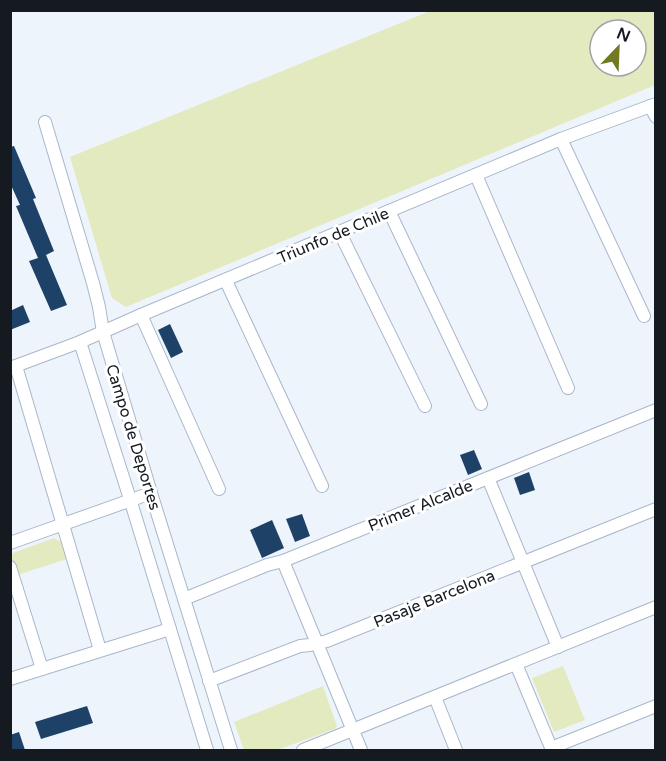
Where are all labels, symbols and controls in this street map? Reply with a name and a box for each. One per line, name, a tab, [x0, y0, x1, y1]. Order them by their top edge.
north arrow	[588, 18, 648, 78]
text: N	[614, 23, 633, 47]
street label: Triunfo de Chile	[275, 203, 392, 268]
street label: Campo de Deportes	[101, 362, 165, 513]
street label: Primer Alcalde	[365, 476, 476, 536]
street label: Pasaje Barcelona	[371, 565, 498, 632]

